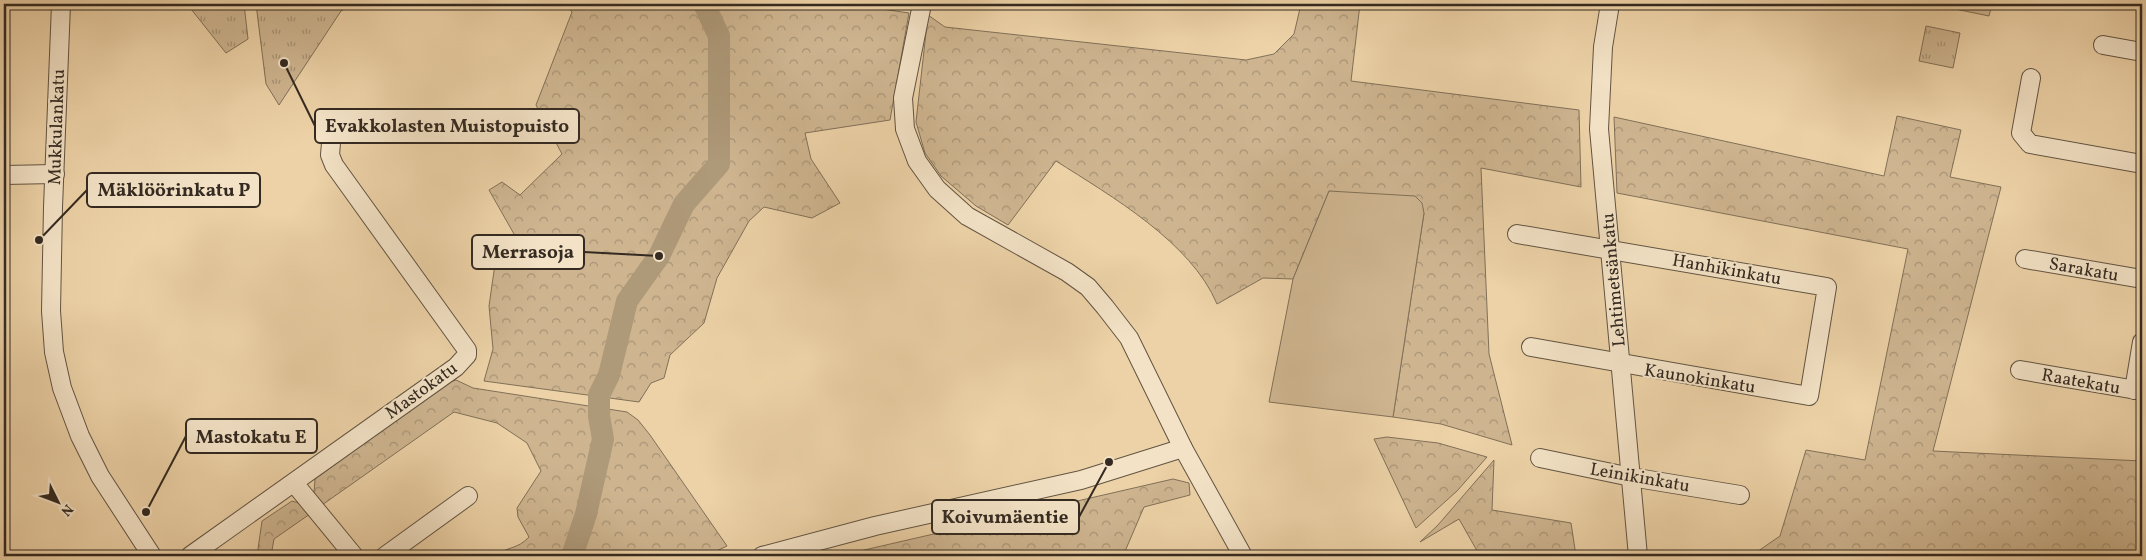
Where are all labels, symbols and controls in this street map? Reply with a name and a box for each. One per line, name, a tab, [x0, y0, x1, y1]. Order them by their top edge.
street label: Mukkulankatu	[43, 68, 72, 186]
callout: Evakkolasten Muistopuisto	[315, 109, 579, 143]
text: Evakkolasten Muistopuisto	[325, 114, 569, 140]
callout: Mäklöörinkatu P	[87, 173, 260, 207]
text: Mäklöörinkatu P	[98, 178, 250, 204]
street label: Lehtimetsänkatu	[1596, 212, 1633, 348]
callout: Merrasoja	[472, 235, 584, 269]
text: Merrasoja	[482, 240, 574, 266]
street label: Hanhikinkatu	[1670, 249, 1783, 292]
street label: Sarakatu	[2047, 252, 2121, 289]
street label: Mastokatu	[381, 356, 463, 426]
street label: Kaunokinkatu	[1642, 358, 1757, 401]
street label: Raatekatu	[2039, 363, 2122, 402]
callout: Mastokatu E	[186, 419, 317, 453]
text: Mastokatu E	[195, 425, 307, 451]
street label: Leinikinkatu	[1588, 457, 1692, 500]
north arrow	[32, 478, 82, 528]
text: N	[56, 500, 77, 520]
callout: Koivumäentie	[932, 500, 1079, 534]
text: Koivumäentie	[942, 505, 1069, 531]

